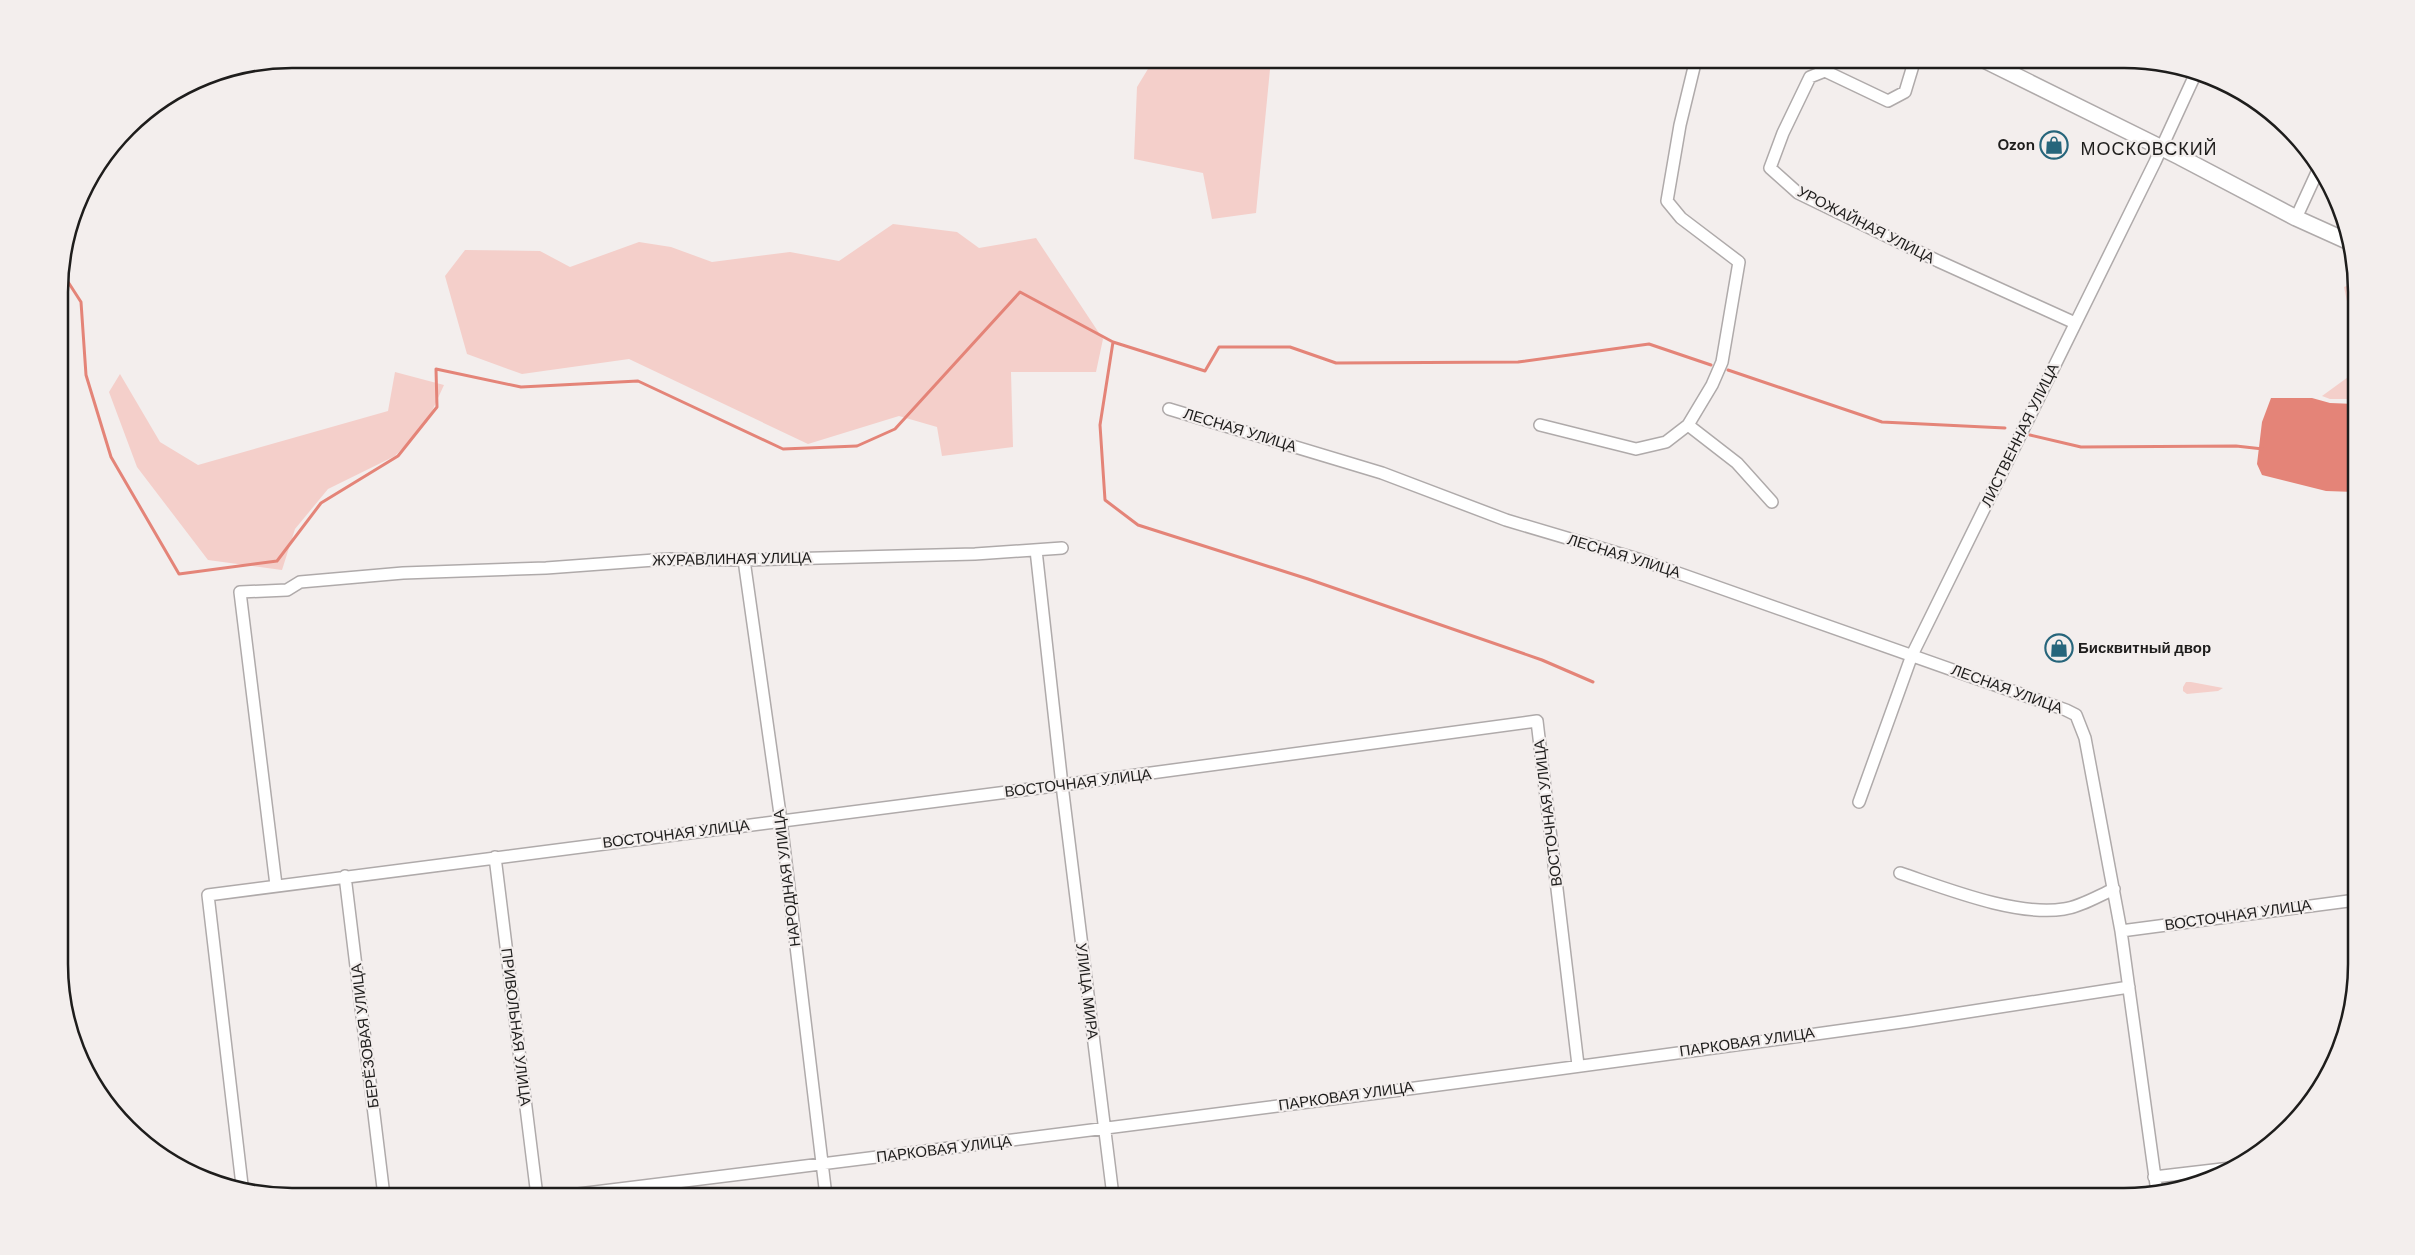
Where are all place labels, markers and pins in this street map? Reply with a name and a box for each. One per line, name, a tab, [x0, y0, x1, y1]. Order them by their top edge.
shop icon: Ozon	[2039, 130, 2069, 160]
place label: Ozon	[1997, 135, 2035, 155]
shop icon: Бисквитный двор	[2044, 633, 2074, 663]
place label: Бисквитный двор	[2078, 638, 2211, 658]

